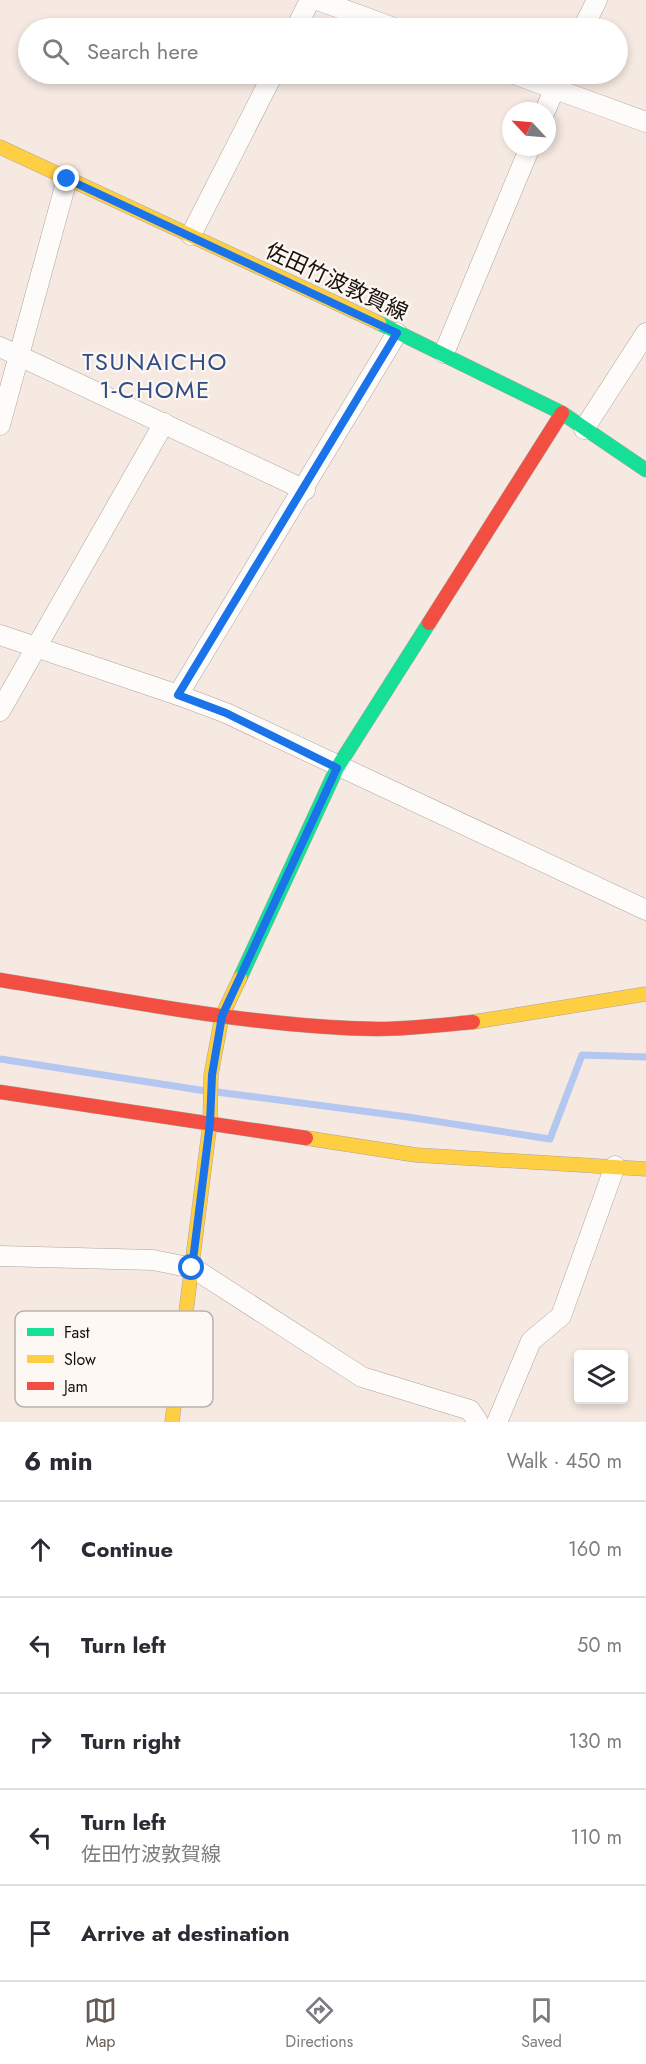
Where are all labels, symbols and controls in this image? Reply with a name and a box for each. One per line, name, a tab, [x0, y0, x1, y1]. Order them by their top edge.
search box	[18, 18, 628, 84]
icon: search	[39, 35, 72, 68]
text: Search here	[87, 35, 198, 67]
north arrow	[502, 102, 556, 156]
route end	[53, 165, 79, 191]
street label: 佐田竹波敦賀線	[260, 234, 414, 328]
district label: TSUNAICHO 1-CHOME	[82, 344, 228, 407]
route start	[178, 1254, 204, 1280]
legend	[15, 1311, 213, 1407]
text: Fast	[64, 1321, 90, 1344]
text: Slow	[64, 1348, 96, 1371]
map controls	[574, 1350, 628, 1404]
button: layers	[574, 1350, 628, 1404]
text: Jam	[62, 1375, 88, 1398]
text: 6 min	[24, 1442, 93, 1480]
text: Walk · 450 m	[507, 1447, 622, 1476]
icon: ahead	[24, 1533, 57, 1566]
text: Continue	[81, 1533, 173, 1565]
text: 160 m	[568, 1535, 622, 1564]
icon: left	[24, 1629, 57, 1662]
text: Turn left	[81, 1629, 166, 1661]
text: 50 m	[577, 1631, 622, 1660]
icon: right	[24, 1725, 57, 1758]
text: Turn right	[81, 1725, 181, 1757]
text: 130 m	[568, 1727, 622, 1756]
text: Turn left	[81, 1806, 166, 1838]
icon: left	[24, 1821, 57, 1854]
text: 110 m	[570, 1823, 622, 1852]
text: 佐田竹波敦賀線	[81, 1840, 221, 1869]
icon: arrive	[24, 1917, 57, 1950]
text: Arrive at destination	[81, 1917, 290, 1949]
tab: Map	[84, 1994, 117, 2053]
tab: Directions	[285, 1994, 353, 2053]
tab: Saved	[521, 1994, 562, 2053]

